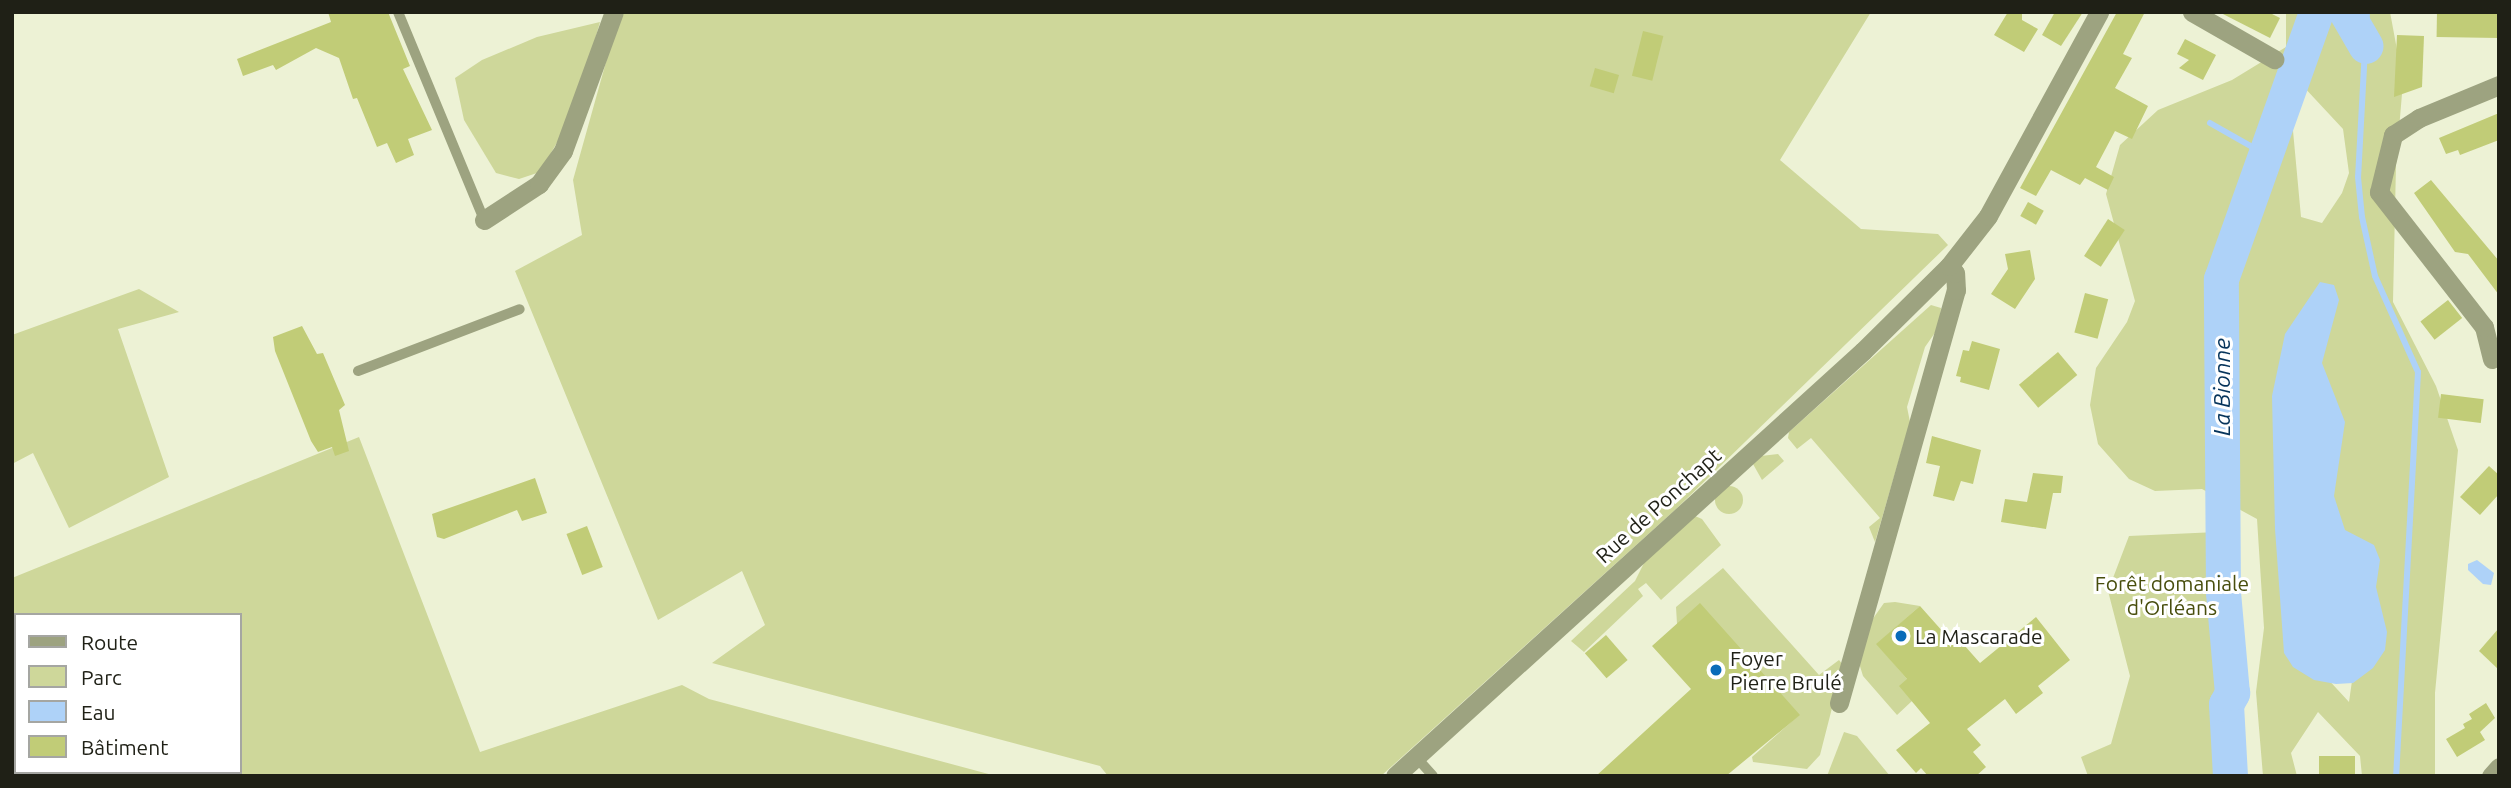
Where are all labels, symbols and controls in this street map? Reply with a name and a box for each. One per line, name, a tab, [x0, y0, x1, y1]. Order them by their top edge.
water label: La Bionne	[2208, 338, 2236, 436]
street label: Rue de Ponchapt	[1590, 442, 1726, 568]
park label: Forêt domaniale d'Orléans	[2095, 570, 2249, 620]
legend	[14, 613, 242, 774]
place label: La Mascarade	[1915, 623, 2043, 649]
marker: La Mascarade	[1893, 628, 1909, 644]
text: Route	[81, 630, 138, 654]
place label: Foyer Pierre Brulé	[1730, 645, 1842, 695]
marker: Foyer Pierre Brulé	[1708, 662, 1724, 678]
text: Parc	[81, 665, 122, 689]
text: Eau	[81, 700, 116, 724]
text: Bâtiment	[81, 735, 168, 759]

